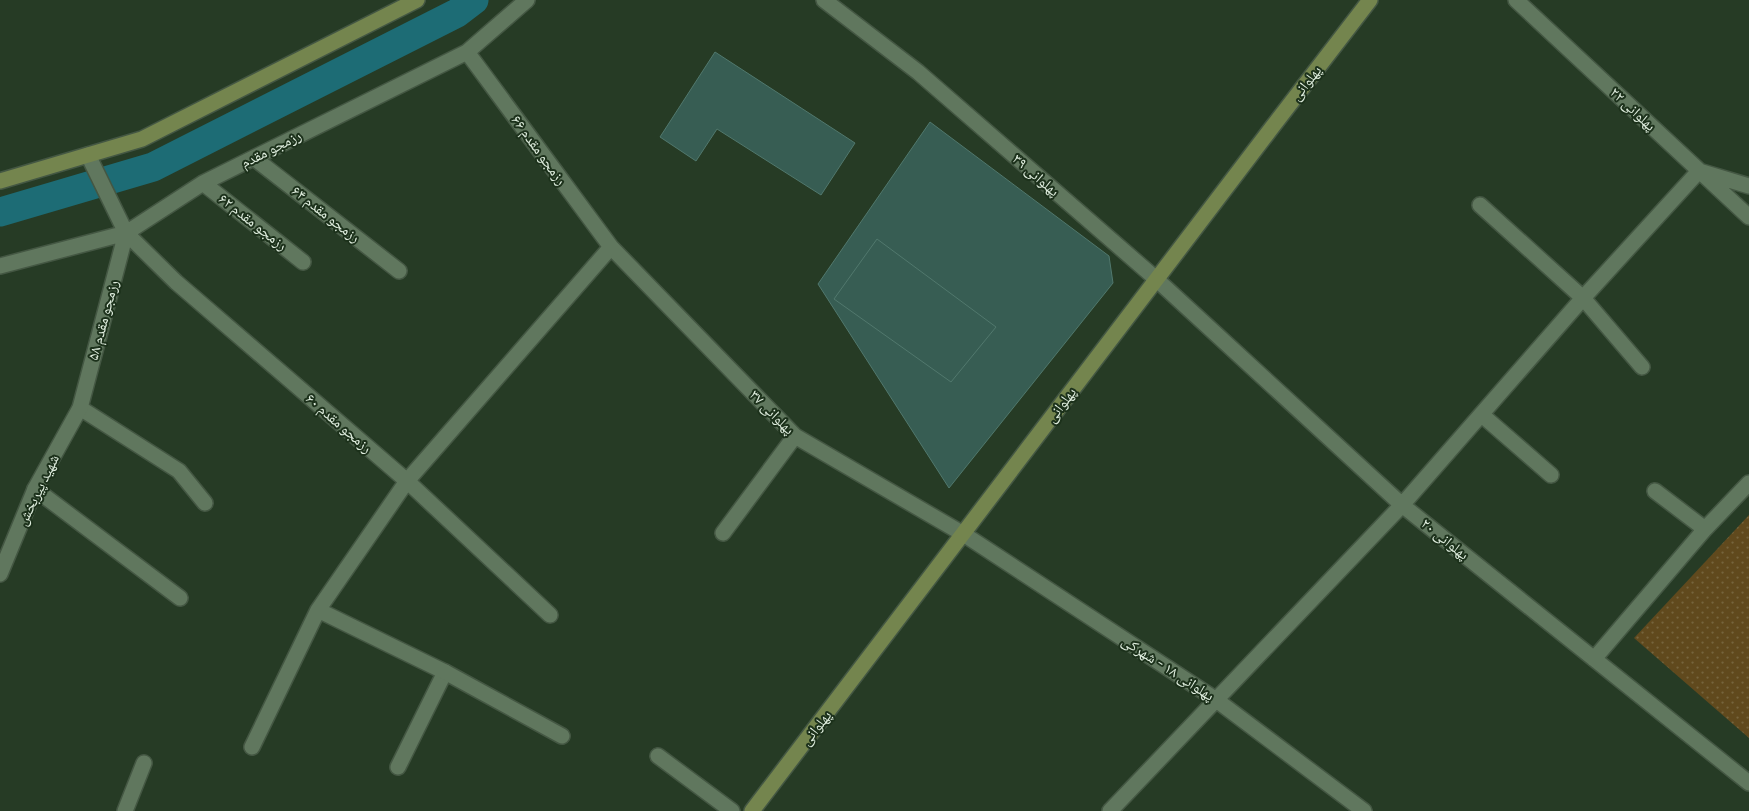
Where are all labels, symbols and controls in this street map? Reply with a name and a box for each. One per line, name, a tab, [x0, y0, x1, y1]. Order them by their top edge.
street label: پهلوانی	[1285, 61, 1326, 105]
street label: پهلوانی ۲۲	[1606, 82, 1661, 135]
street label: رزمجو مقدم ۶۶	[507, 110, 572, 189]
street label: رزمجو مقدم	[237, 124, 305, 173]
street label: پهلوانی ۳۹	[1008, 148, 1064, 201]
street label: رزمجو مقدم ۶۴	[288, 180, 365, 247]
street label: رزمجو مقدم ۶۲	[215, 188, 292, 255]
street label: رزمجو مقدم ۵۸	[82, 277, 123, 362]
street label: پهلوانی	[1040, 383, 1081, 427]
street label: پهلوانی ۳۷	[745, 384, 800, 439]
street label: رزمجو مقدم ۶۰	[301, 388, 377, 458]
street label: شهید پیربخش	[11, 450, 64, 529]
street label: پهلوانی ۲۰	[1417, 513, 1474, 564]
street label: پهلوانی ۱۸ - شهرکی	[1118, 630, 1219, 705]
street label: پهلوانی	[795, 706, 836, 750]

